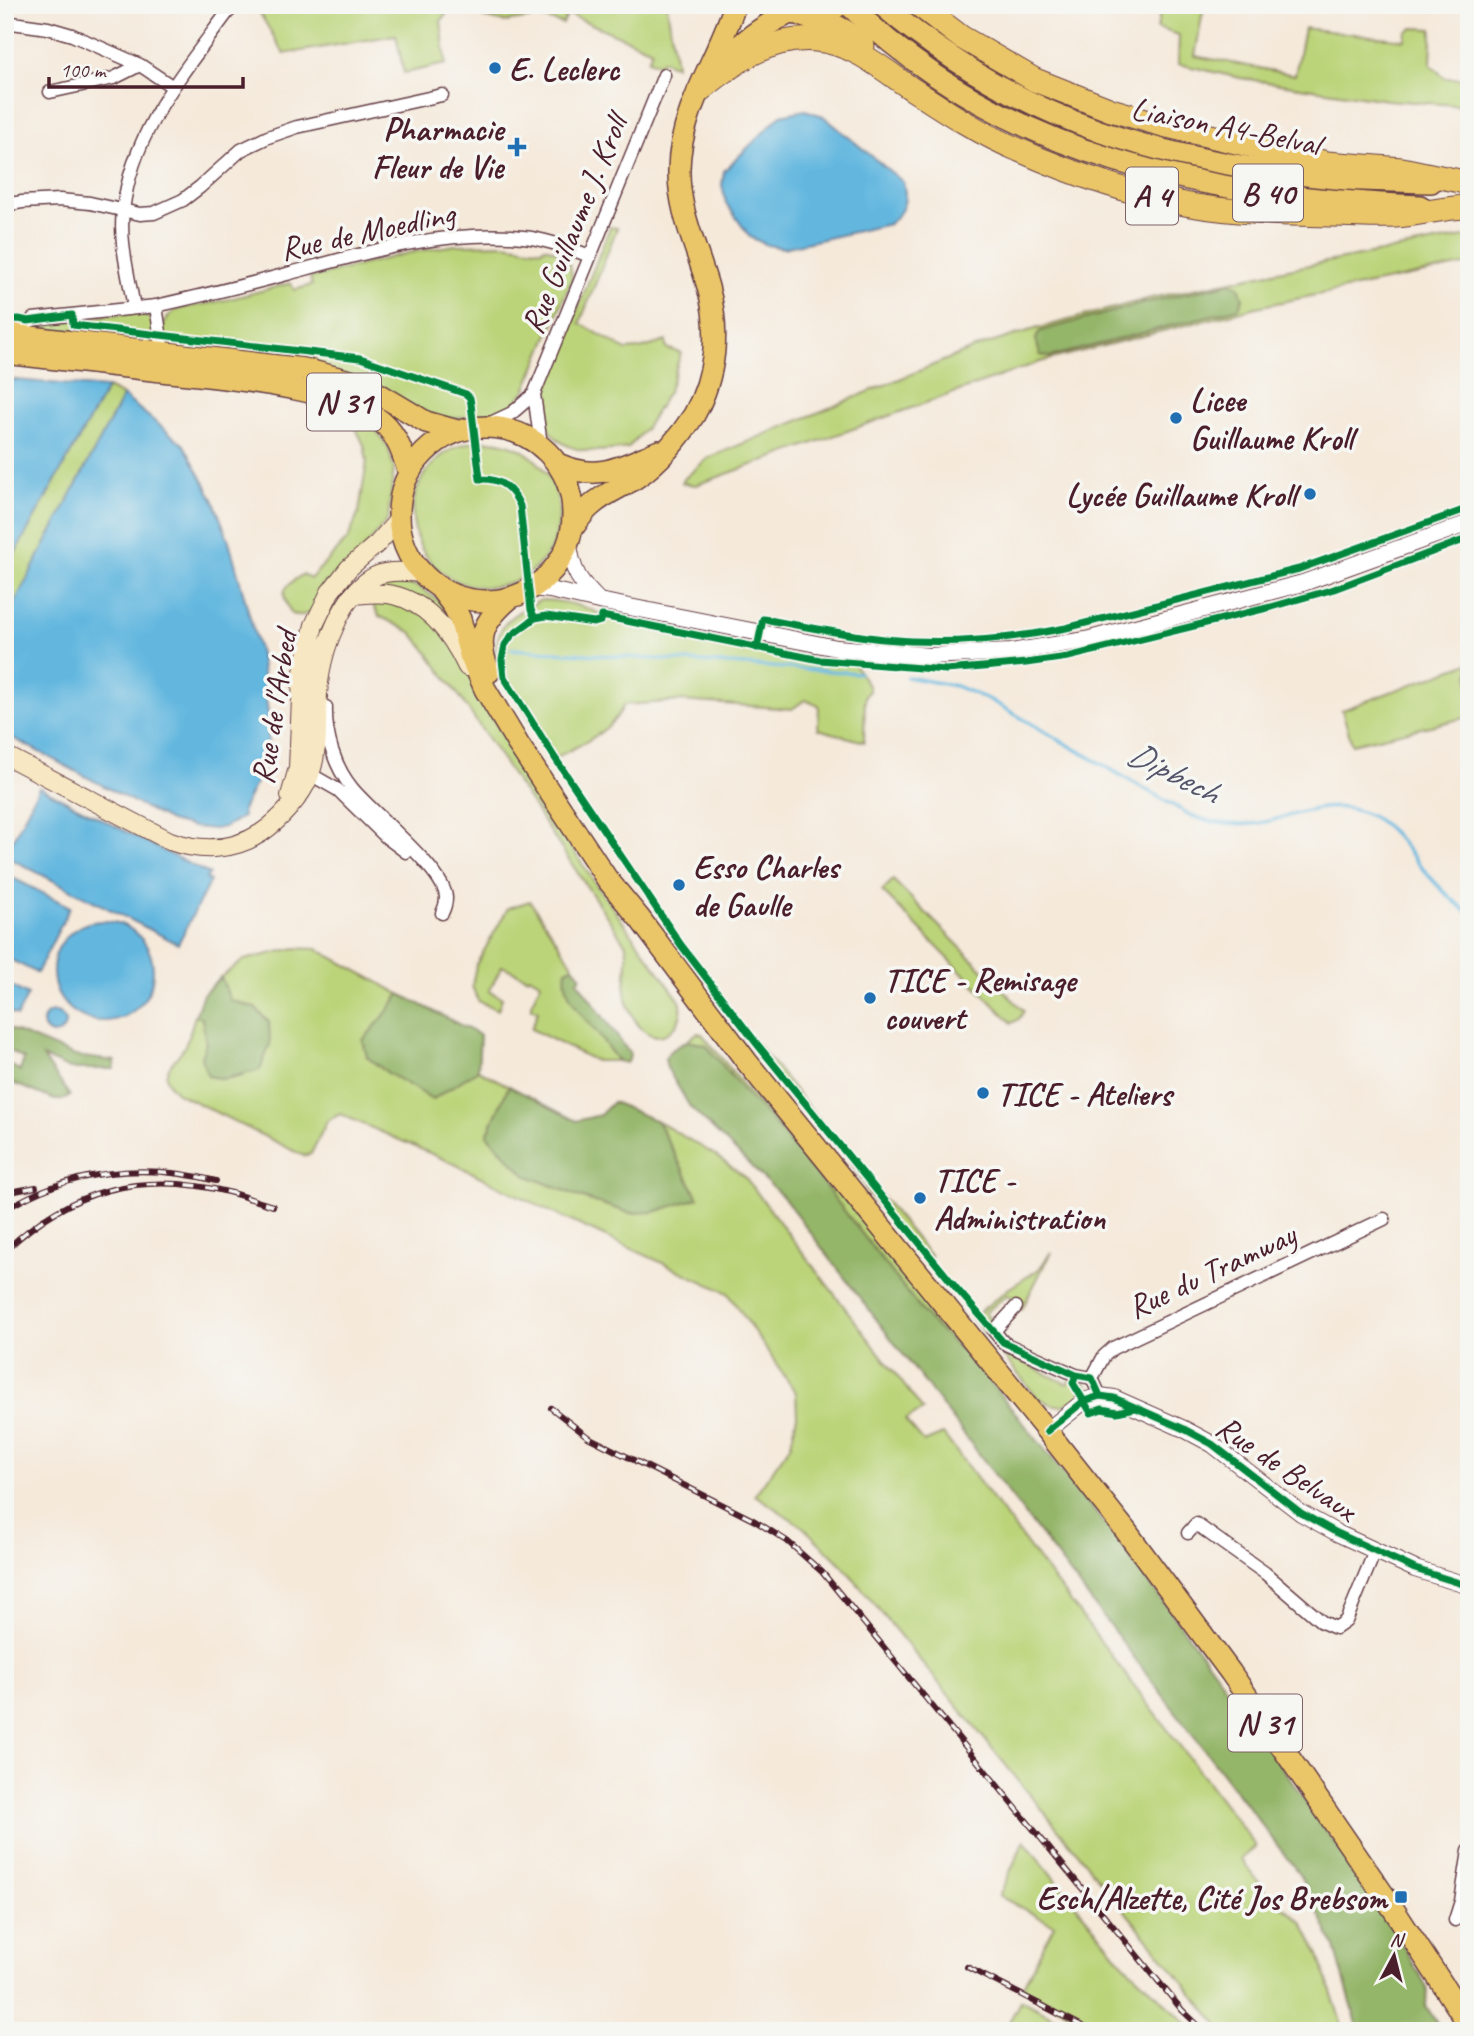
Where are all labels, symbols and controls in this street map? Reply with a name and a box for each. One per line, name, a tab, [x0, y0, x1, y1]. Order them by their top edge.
scale bar	[49, 46, 243, 90]
place label: E. Leclerc	[509, 48, 621, 90]
text: 100 m	[60, 57, 107, 83]
marker: E. Leclerc	[487, 60, 503, 76]
street label: Liaison A4-Belval	[1128, 87, 1329, 166]
street label: Rue Guillaume J. Kroll	[511, 104, 639, 340]
place label: Pharmacie Fleur de Vie	[372, 108, 506, 188]
marker: Pharmacie Fleur de Vie	[509, 139, 525, 155]
road number: B 40	[1233, 164, 1303, 222]
road number: A 4	[1126, 168, 1178, 224]
street label: Rue de Moedling	[276, 192, 460, 270]
road number: N 31	[307, 374, 381, 430]
place label: Licee Guillaume Kroll	[1190, 379, 1359, 459]
marker: Licee Guillaume Kroll	[1168, 410, 1184, 426]
place label: Lycée Guillaume Kroll	[1066, 474, 1302, 516]
marker: Lycée Guillaume Kroll	[1302, 486, 1318, 502]
street label: Rue de l'Arbed	[241, 622, 308, 787]
water label: Dipbech	[1121, 731, 1229, 816]
place label: Esso Charles de Gaulle	[693, 846, 842, 926]
marker: Esso Charles de Gaulle	[671, 877, 687, 893]
place label: TICE - Remisage couvert	[884, 959, 1078, 1039]
marker: TICE - Remisage couvert	[862, 990, 878, 1006]
place label: TICE - Ateliers	[997, 1073, 1175, 1115]
marker: TICE - Ateliers	[975, 1085, 991, 1101]
place label: TICE - Administration	[934, 1159, 1106, 1239]
marker: TICE - Administration	[912, 1190, 928, 1206]
street label: Rue du Tramway	[1121, 1213, 1305, 1328]
street label: Rue de Belvaux	[1208, 1406, 1367, 1532]
road number: N 31	[1228, 1694, 1302, 1752]
place label: Esch/Alzette, Cité Jos Brebsom	[1036, 1877, 1389, 1919]
marker: Esch/Alzette, Cité Jos Brebsom	[1393, 1889, 1409, 1905]
north arrow	[1358, 1920, 1428, 1990]
text: N	[1389, 1927, 1406, 1953]

